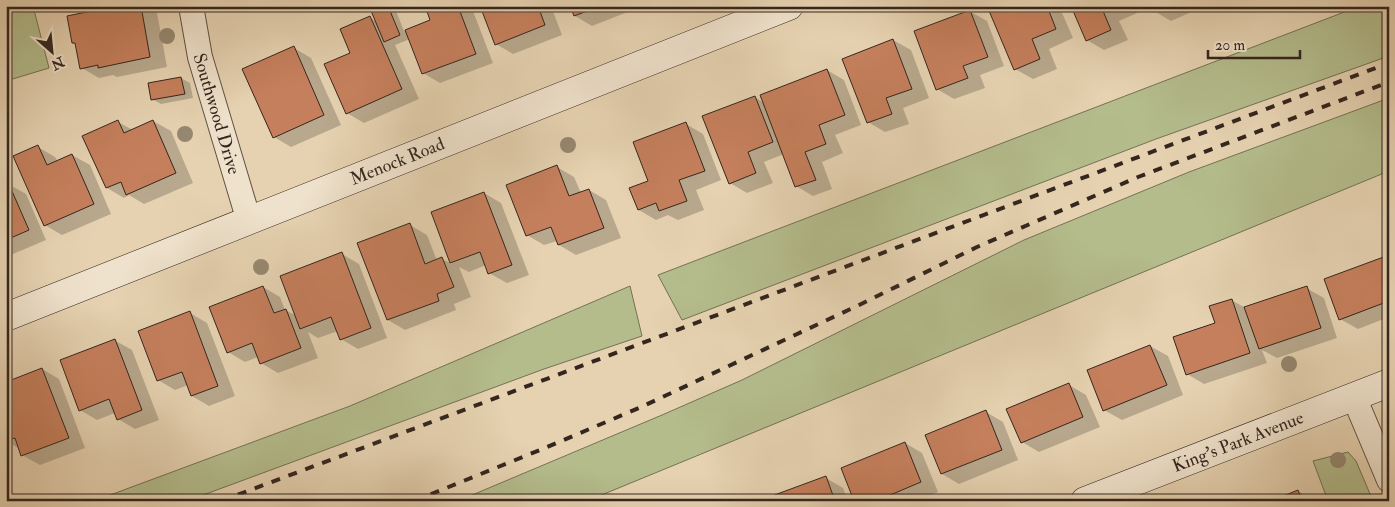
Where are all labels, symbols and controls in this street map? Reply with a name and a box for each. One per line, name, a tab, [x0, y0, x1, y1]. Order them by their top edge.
north arrow	[28, 28, 78, 78]
scale bar	[1208, 28, 1300, 60]
text: 20 m	[1215, 36, 1245, 55]
street label: Southwood Drive	[188, 50, 246, 178]
text: N	[48, 52, 68, 74]
street label: Menock Road	[346, 132, 448, 190]
street label: King's Park Avenue	[1169, 406, 1307, 477]

